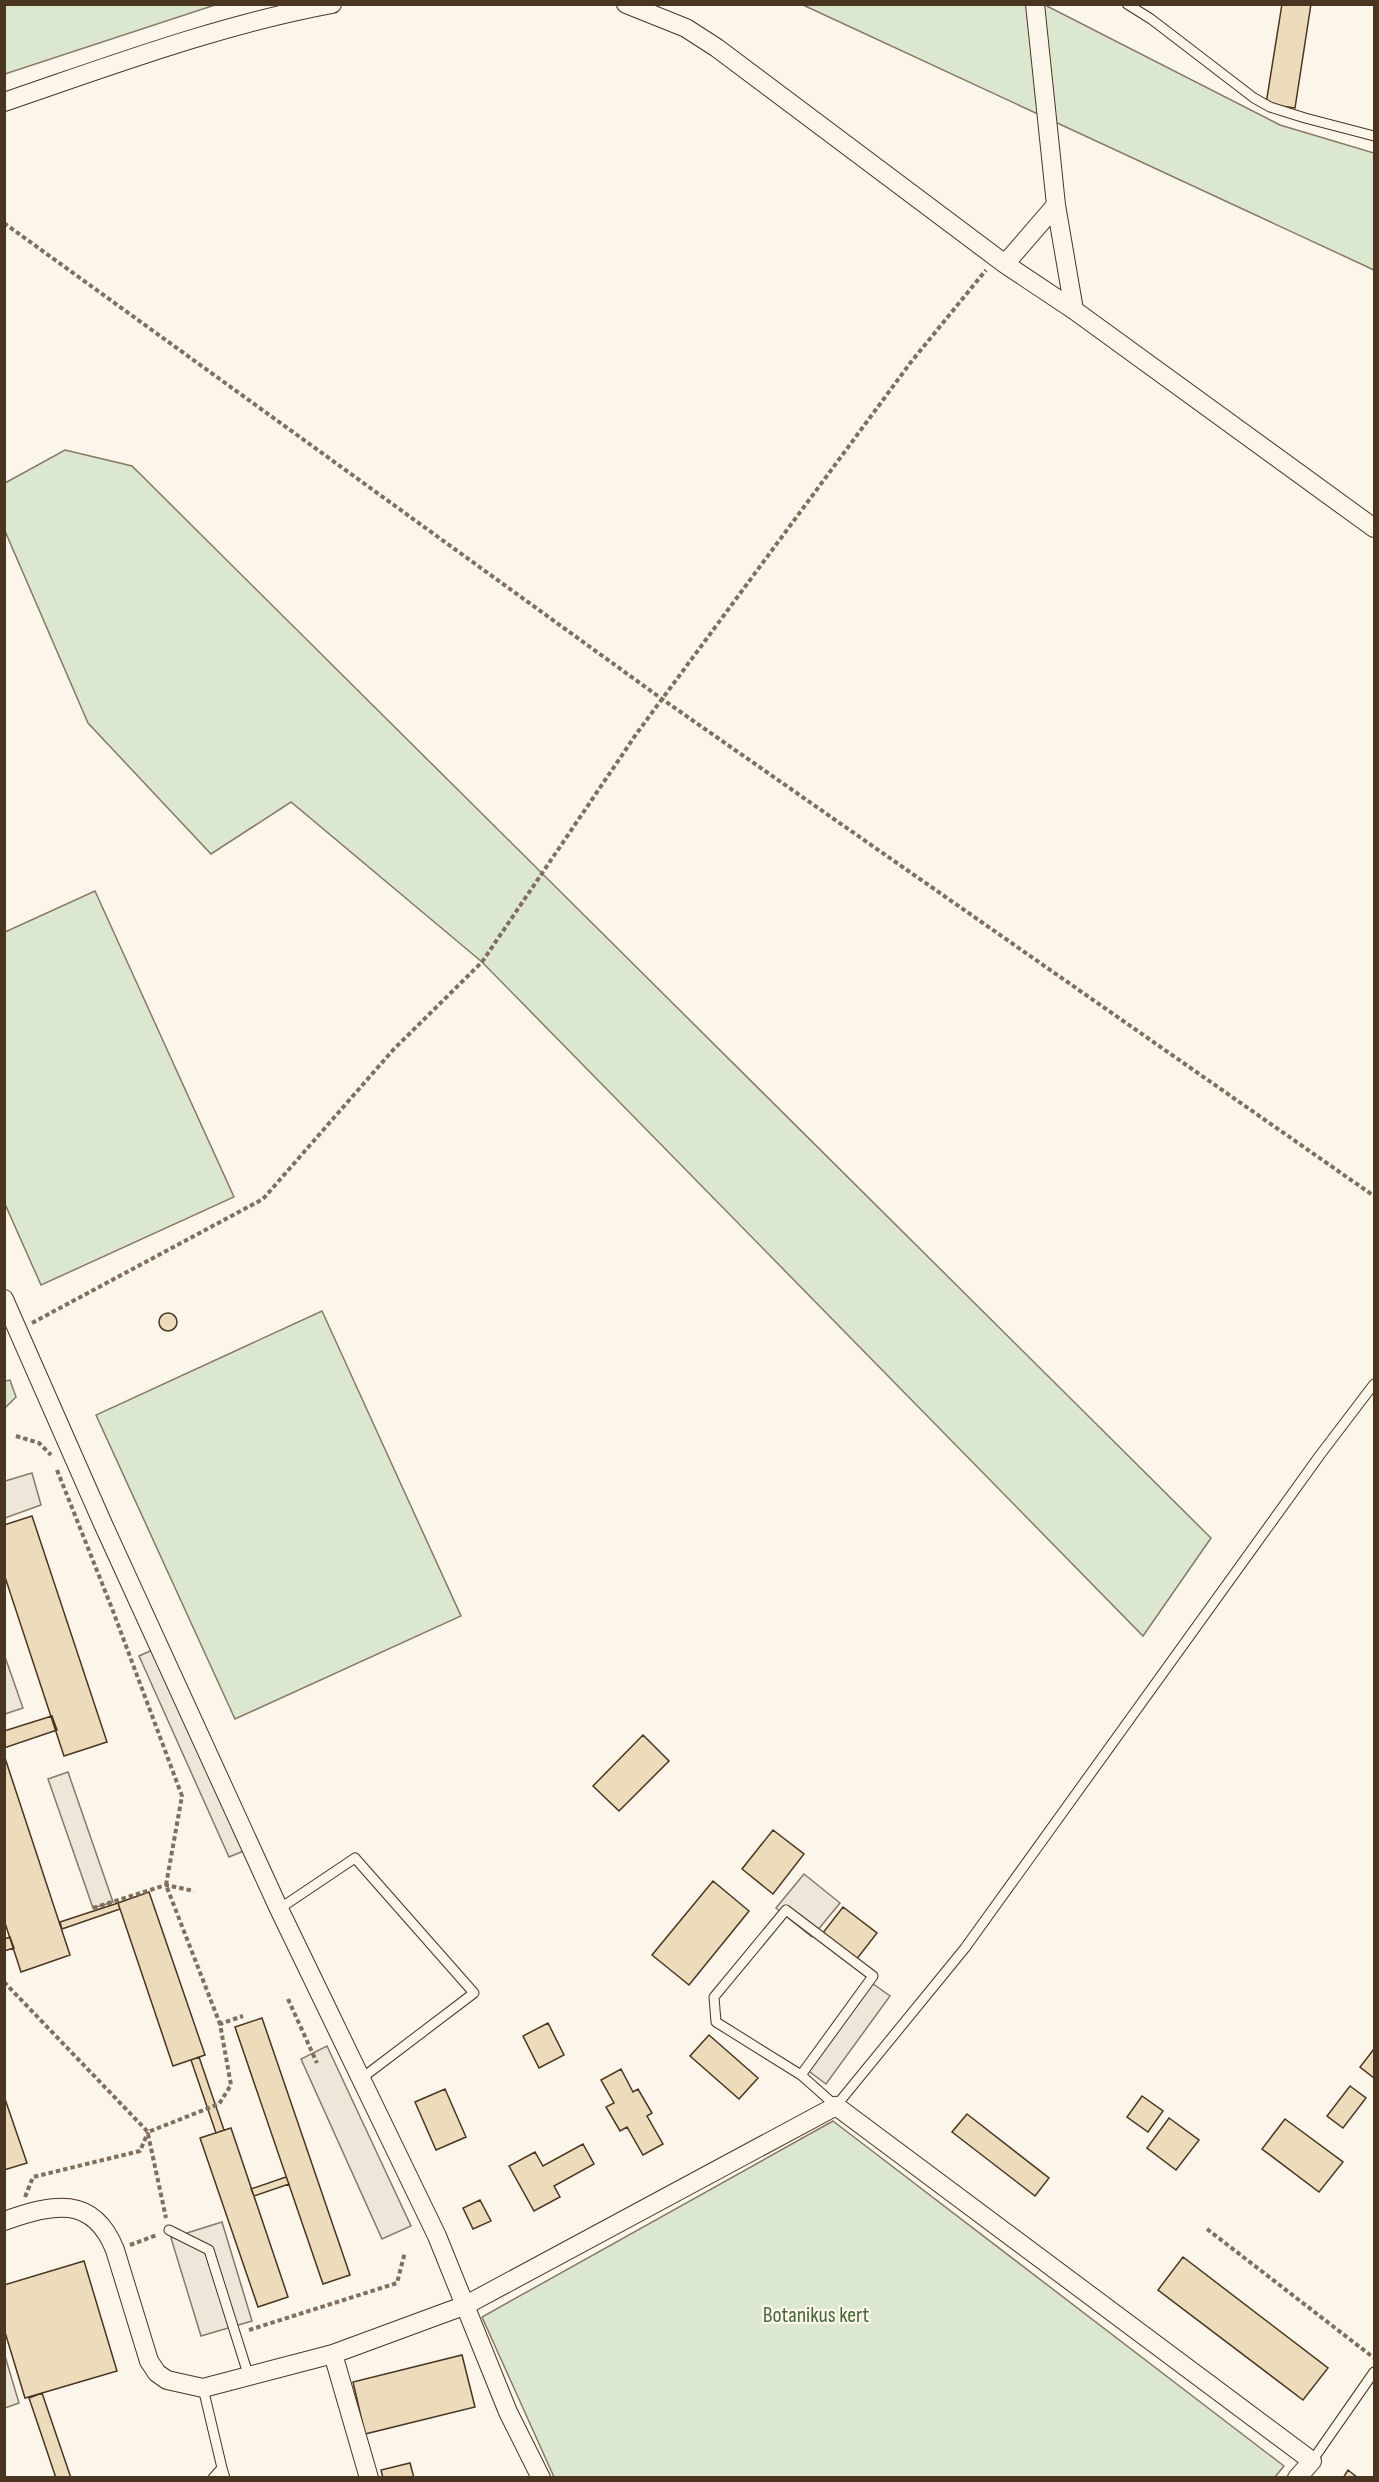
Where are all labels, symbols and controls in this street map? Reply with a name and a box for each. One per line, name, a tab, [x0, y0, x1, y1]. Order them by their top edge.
park label: Botanikus kert	[763, 2302, 870, 2329]

